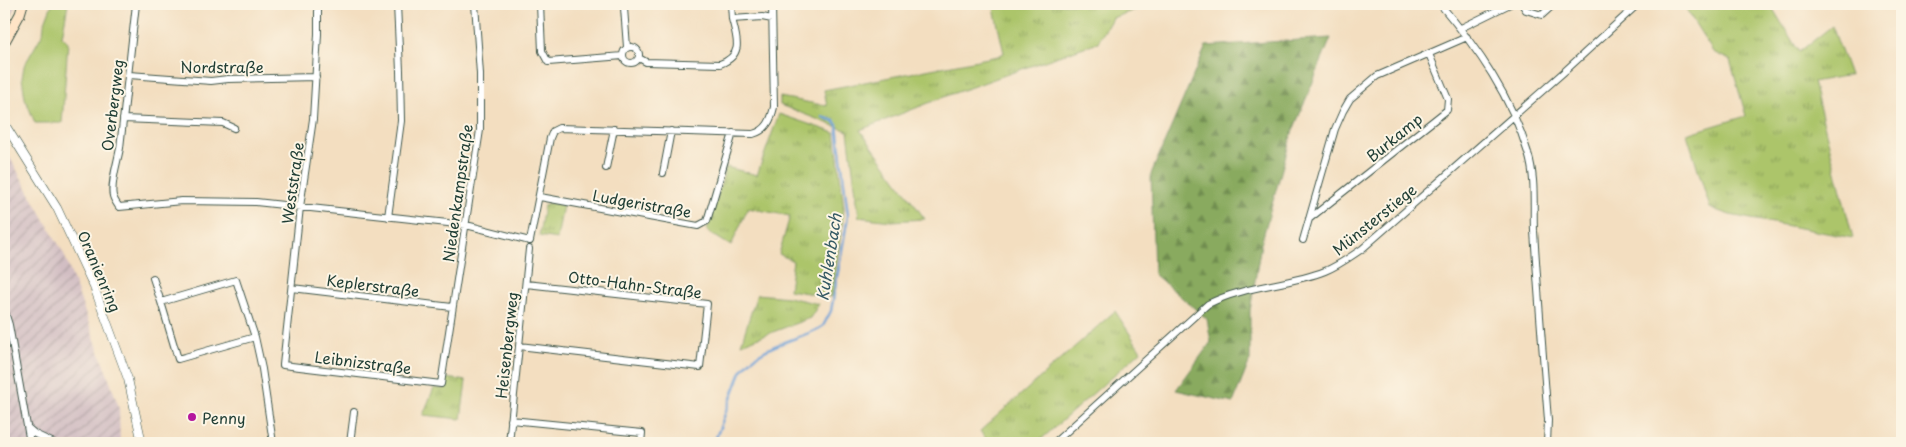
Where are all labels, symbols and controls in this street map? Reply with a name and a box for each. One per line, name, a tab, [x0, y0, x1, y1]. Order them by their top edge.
street label: Nordstraße	[180, 55, 264, 78]
street label: Overbergweg	[95, 58, 129, 152]
street label: Burkamp	[1361, 107, 1427, 167]
street label: Niedenkampstraße	[436, 123, 478, 263]
street label: Weststraße	[275, 141, 309, 225]
street label: Münsterstiege	[1327, 178, 1421, 260]
street label: Ludgeristraße	[591, 183, 693, 223]
water label: Kuhlenbach	[809, 211, 847, 302]
street label: Oranienring	[72, 227, 128, 315]
street label: Otto-Hahn-Straße	[567, 264, 703, 304]
street label: Keplerstraße	[325, 268, 421, 302]
street label: Heisenbergweg	[489, 290, 523, 400]
street label: Leibnizstraße	[313, 345, 413, 379]
place label: Penny	[202, 406, 246, 429]
marker: Penny	[186, 411, 198, 423]

